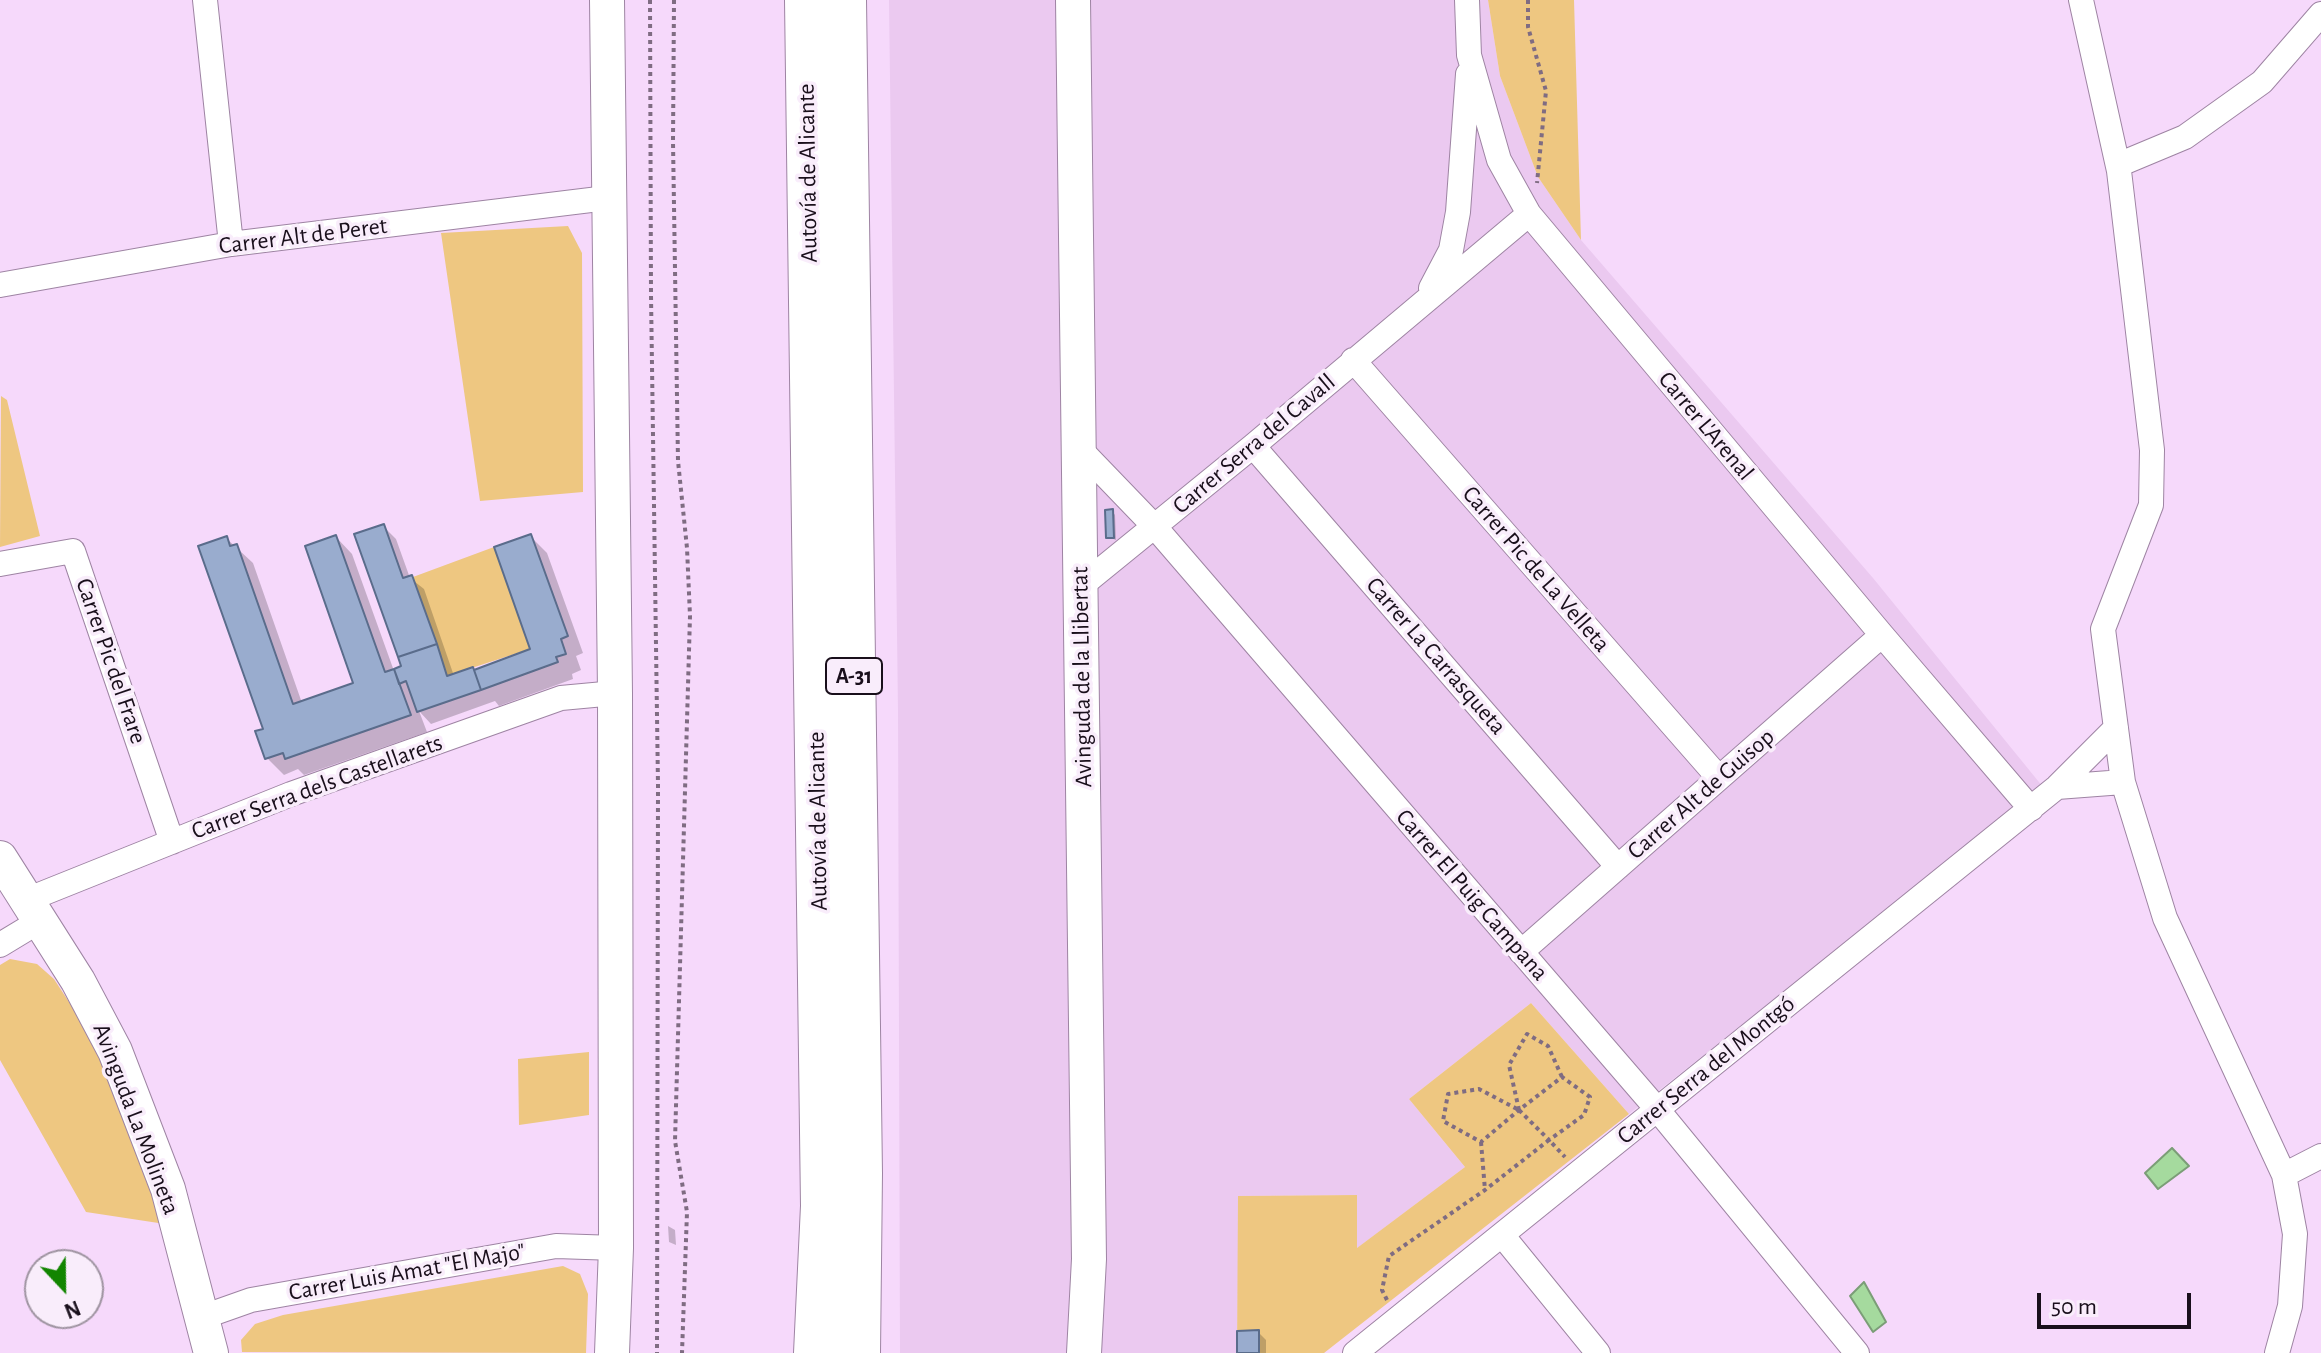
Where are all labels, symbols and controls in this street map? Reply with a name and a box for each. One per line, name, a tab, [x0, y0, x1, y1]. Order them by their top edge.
street label: Autovía de Alicante	[792, 83, 824, 263]
street label: Carrer Alt de Peret	[217, 211, 389, 261]
street label: Carrer L'Arenal	[1652, 366, 1760, 486]
street label: Carrer Serra del Cavall	[1167, 368, 1341, 520]
street label: Carrer Pic de La Velleta	[1456, 480, 1616, 658]
street label: Avinguda de la Llibertat	[1066, 566, 1098, 788]
street label: Carrer La Carrasqueta	[1360, 571, 1512, 741]
street label: Carrer Pic del Frare	[69, 574, 153, 748]
road number: A-31	[826, 658, 882, 694]
street label: Carrer Alt de Guisop	[1622, 722, 1780, 866]
street label: Carrer Serra dels Castellarets	[188, 728, 446, 846]
street label: Autovía de Alicante	[802, 731, 834, 911]
street label: Carrer El Puig Campana	[1390, 803, 1554, 987]
street label: Carrer Serra del Montgó	[1611, 990, 1801, 1150]
street label: Avinguda La Molineta	[86, 1019, 186, 1219]
street label: Carrer Luis Amat "El Majo"	[287, 1237, 527, 1307]
north arrow	[24, 1249, 104, 1329]
scale bar	[2041, 1277, 2195, 1327]
text: 50 m	[2051, 1295, 2097, 1319]
text: N	[61, 1296, 83, 1322]

